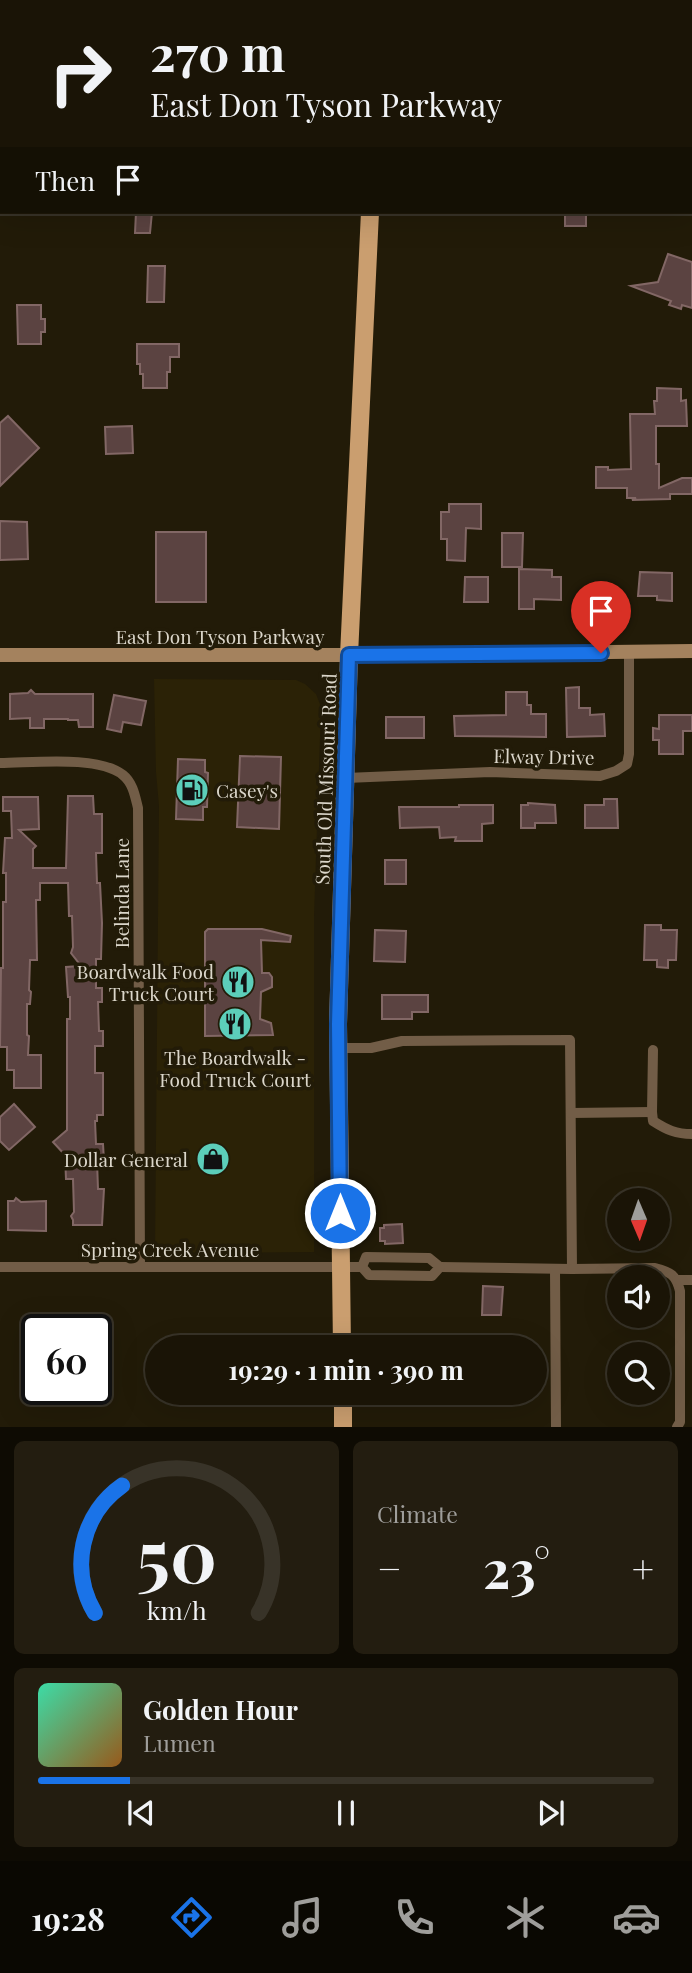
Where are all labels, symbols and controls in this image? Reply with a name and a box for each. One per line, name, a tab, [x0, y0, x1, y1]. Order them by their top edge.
text: 270 m	[150, 19, 285, 84]
icon: right	[35, 28, 126, 119]
text: East Don Tyson Parkway	[150, 82, 502, 125]
icon: arrive	[109, 161, 147, 199]
text: Then	[35, 163, 95, 198]
pin	[571, 581, 631, 653]
icon: arrive	[582, 592, 620, 630]
street label: East Don Tyson Parkway	[115, 623, 325, 649]
street label: South Old Missouri Road	[308, 673, 342, 885]
street label: Elway Drive	[493, 742, 595, 770]
fuel station icon: Casey's	[173, 771, 211, 809]
place label: Casey's	[216, 777, 278, 803]
street label: Belinda Lane	[108, 838, 134, 948]
place label: Boardwalk Food Truck Court	[77, 958, 214, 1006]
restaurant icon: Boardwalk Food Truck Court	[219, 963, 257, 1001]
restaurant icon: The Boardwalk - Food Truck Court	[216, 1005, 254, 1043]
place label: The Boardwalk - Food Truck Court	[159, 1044, 311, 1092]
shop icon: Dollar General	[194, 1140, 232, 1178]
place label: Dollar General	[64, 1146, 189, 1172]
position arrow	[303, 1176, 377, 1250]
north arrow	[607, 1188, 670, 1251]
map controls	[607, 1188, 670, 1405]
street label: Spring Creek Avenue	[81, 1236, 259, 1262]
button: sound	[607, 1265, 670, 1328]
speed limit sign: 60	[21, 1314, 112, 1405]
button: search	[607, 1342, 670, 1405]
text: 19:29 · 1 min · 390 m	[228, 1352, 464, 1387]
text: Climate	[377, 1498, 458, 1529]
text: 50	[136, 1505, 217, 1602]
text: 23°	[483, 1533, 550, 1602]
text: −	[377, 1542, 402, 1593]
text: +	[632, 1542, 654, 1593]
text: km/h	[147, 1593, 207, 1626]
text: Golden Hour	[143, 1692, 298, 1727]
text: Lumen	[143, 1727, 216, 1758]
icon: previous	[122, 1794, 160, 1832]
icon: pause	[327, 1794, 365, 1832]
icon: next	[532, 1794, 570, 1832]
icon: directions	[167, 1893, 216, 1942]
icon: music	[278, 1893, 327, 1942]
icon: phone	[390, 1893, 439, 1942]
icon: climate	[501, 1893, 550, 1942]
icon: car	[612, 1893, 661, 1942]
text: 19:28	[31, 1896, 105, 1939]

